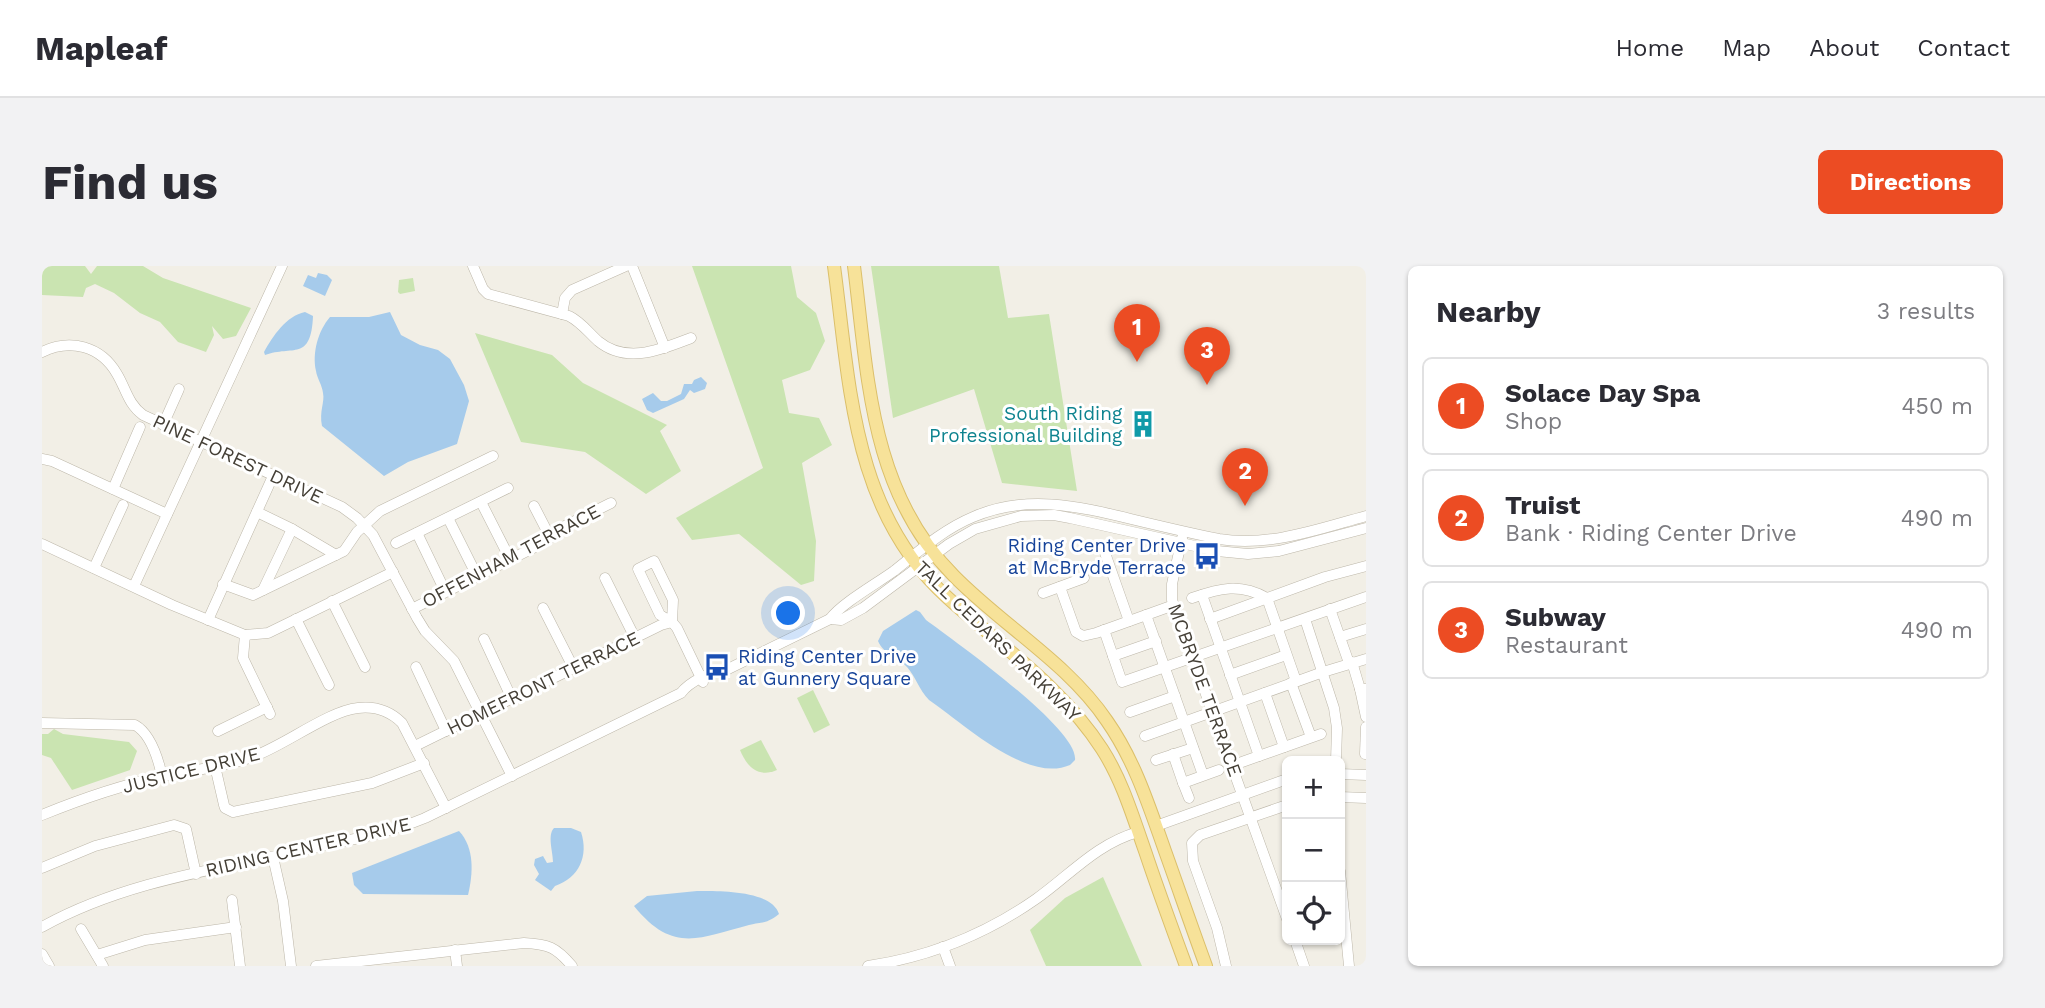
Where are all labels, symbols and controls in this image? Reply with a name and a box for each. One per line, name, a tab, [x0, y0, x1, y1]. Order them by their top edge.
text: Mapleaf	[35, 29, 167, 68]
text: Home	[1616, 34, 1684, 62]
text: Map	[1722, 34, 1771, 62]
text: About	[1809, 34, 1879, 62]
text: Contact	[1917, 34, 2010, 62]
button: Directions	[1818, 150, 2003, 214]
text: Find us	[42, 153, 218, 211]
text: Nearby	[1436, 294, 1541, 329]
text: 3 results	[1877, 298, 1975, 325]
pin: 1	[1114, 304, 1160, 362]
pin: 3	[1184, 327, 1230, 385]
text: Solace Day Spa	[1505, 378, 1700, 408]
text: 1	[1456, 393, 1466, 420]
text: 450 m	[1901, 393, 1973, 420]
place label: South Riding Professional Building	[929, 402, 1123, 447]
text: Shop	[1505, 408, 1562, 435]
street label: PINE FOREST DRIVE	[149, 409, 327, 509]
building icon: South Riding Professional Building	[1128, 409, 1158, 439]
pin: 2	[1222, 448, 1268, 506]
text: Truist	[1505, 490, 1580, 520]
street label: OFFENHAM TERRACE	[418, 499, 604, 613]
text: 2	[1454, 505, 1468, 532]
text: 490 m	[1901, 505, 1973, 532]
text: Bank · Riding Center Drive	[1505, 520, 1797, 547]
place label: Riding Center Drive at McBryde Terrace	[1007, 534, 1186, 579]
bus stop icon: Riding Center Drive at McBryde Terrace	[1192, 541, 1222, 571]
street label: TALL CEDARS PARKWAY	[910, 556, 1086, 726]
your location	[771, 596, 805, 630]
street label: MCBRYDE TERRACE	[1163, 600, 1247, 780]
text: Subway	[1505, 602, 1606, 632]
text: 3	[1454, 617, 1468, 644]
text: 490 m	[1901, 617, 1973, 644]
street label: HOMEFRONT TERRACE	[443, 626, 643, 740]
text: Restaurant	[1505, 632, 1628, 659]
place label: Riding Center Drive at Gunnery Square	[738, 645, 917, 690]
bus stop icon: Riding Center Drive at Gunnery Square	[702, 652, 732, 682]
street label: JUSTICE DRIVE	[120, 742, 262, 798]
map controls	[1282, 756, 1345, 945]
button: +	[1282, 756, 1345, 819]
street label: RIDING CENTER DRIVE	[203, 812, 413, 882]
button: −	[1282, 819, 1345, 882]
button: locate	[1282, 882, 1345, 945]

